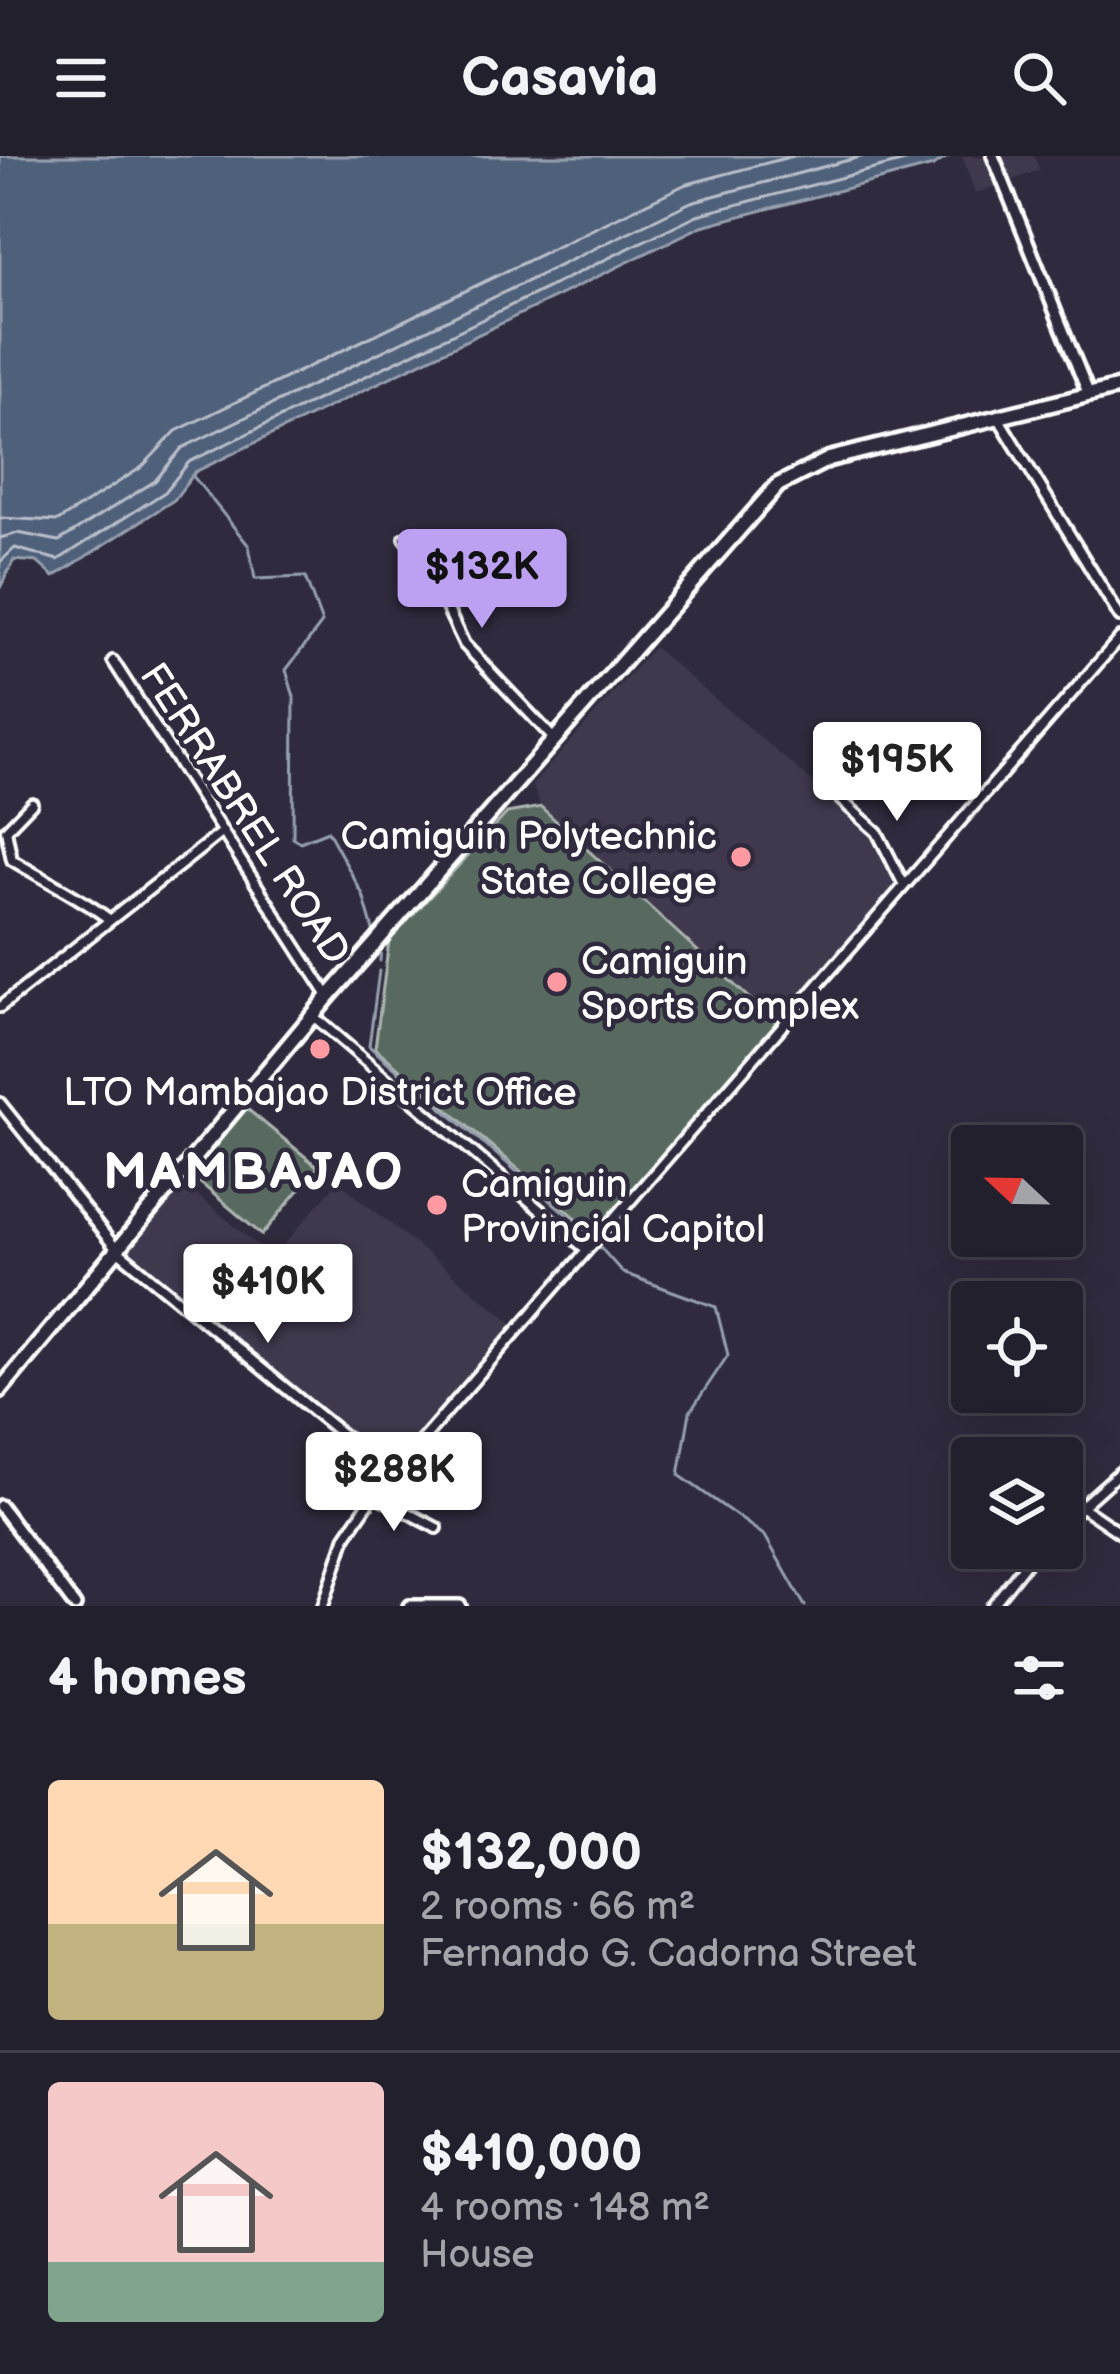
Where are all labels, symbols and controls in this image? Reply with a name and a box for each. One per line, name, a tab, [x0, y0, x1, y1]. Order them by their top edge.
icon: menu	[48, 45, 114, 111]
icon: search	[1006, 45, 1072, 111]
text: Casavia	[462, 46, 658, 111]
pin: $132K	[398, 529, 566, 631]
text: $132K	[425, 544, 539, 591]
street label: FERRABREL ROAD	[129, 655, 359, 974]
pin: $195K	[813, 722, 981, 824]
text: $195K	[840, 737, 954, 784]
place label: Camiguin Polytechnic State College	[340, 814, 717, 906]
marker: Camiguin Polytechnic State College	[728, 844, 754, 870]
place label: Camiguin Sports Complex	[581, 939, 859, 1031]
marker: Camiguin Sports Complex	[544, 969, 570, 995]
marker: LTO Mambajao District Office	[307, 1036, 333, 1062]
place label: LTO Mambajao District Office	[63, 1070, 577, 1117]
north arrow	[951, 1125, 1083, 1257]
map controls	[951, 1125, 1083, 1569]
district label: MAMBAJAO	[103, 1143, 405, 1204]
place label: Camiguin Provincial Capitol	[461, 1162, 765, 1254]
marker: Camiguin Provincial Capitol	[424, 1192, 450, 1218]
pin: $410K	[184, 1244, 352, 1346]
text: $410K	[210, 1259, 326, 1306]
button: locate	[951, 1281, 1083, 1413]
pin: $288K	[310, 1432, 478, 1534]
button: layers	[951, 1437, 1083, 1569]
text: $288K	[333, 1447, 455, 1494]
icon: filters	[1006, 1645, 1072, 1711]
text: 4 homes	[48, 1648, 247, 1709]
text: $132,000	[420, 1823, 642, 1884]
icon: home	[144, 1828, 288, 1972]
text: 2 rooms · 66 m²	[420, 1884, 695, 1931]
text: Fernando G. Cadorna Street	[420, 1931, 917, 1978]
text: $410,000	[420, 2124, 643, 2185]
icon: home	[144, 2130, 288, 2274]
text: 4 rooms · 148 m²	[420, 2185, 710, 2232]
text: House	[420, 2232, 534, 2279]

